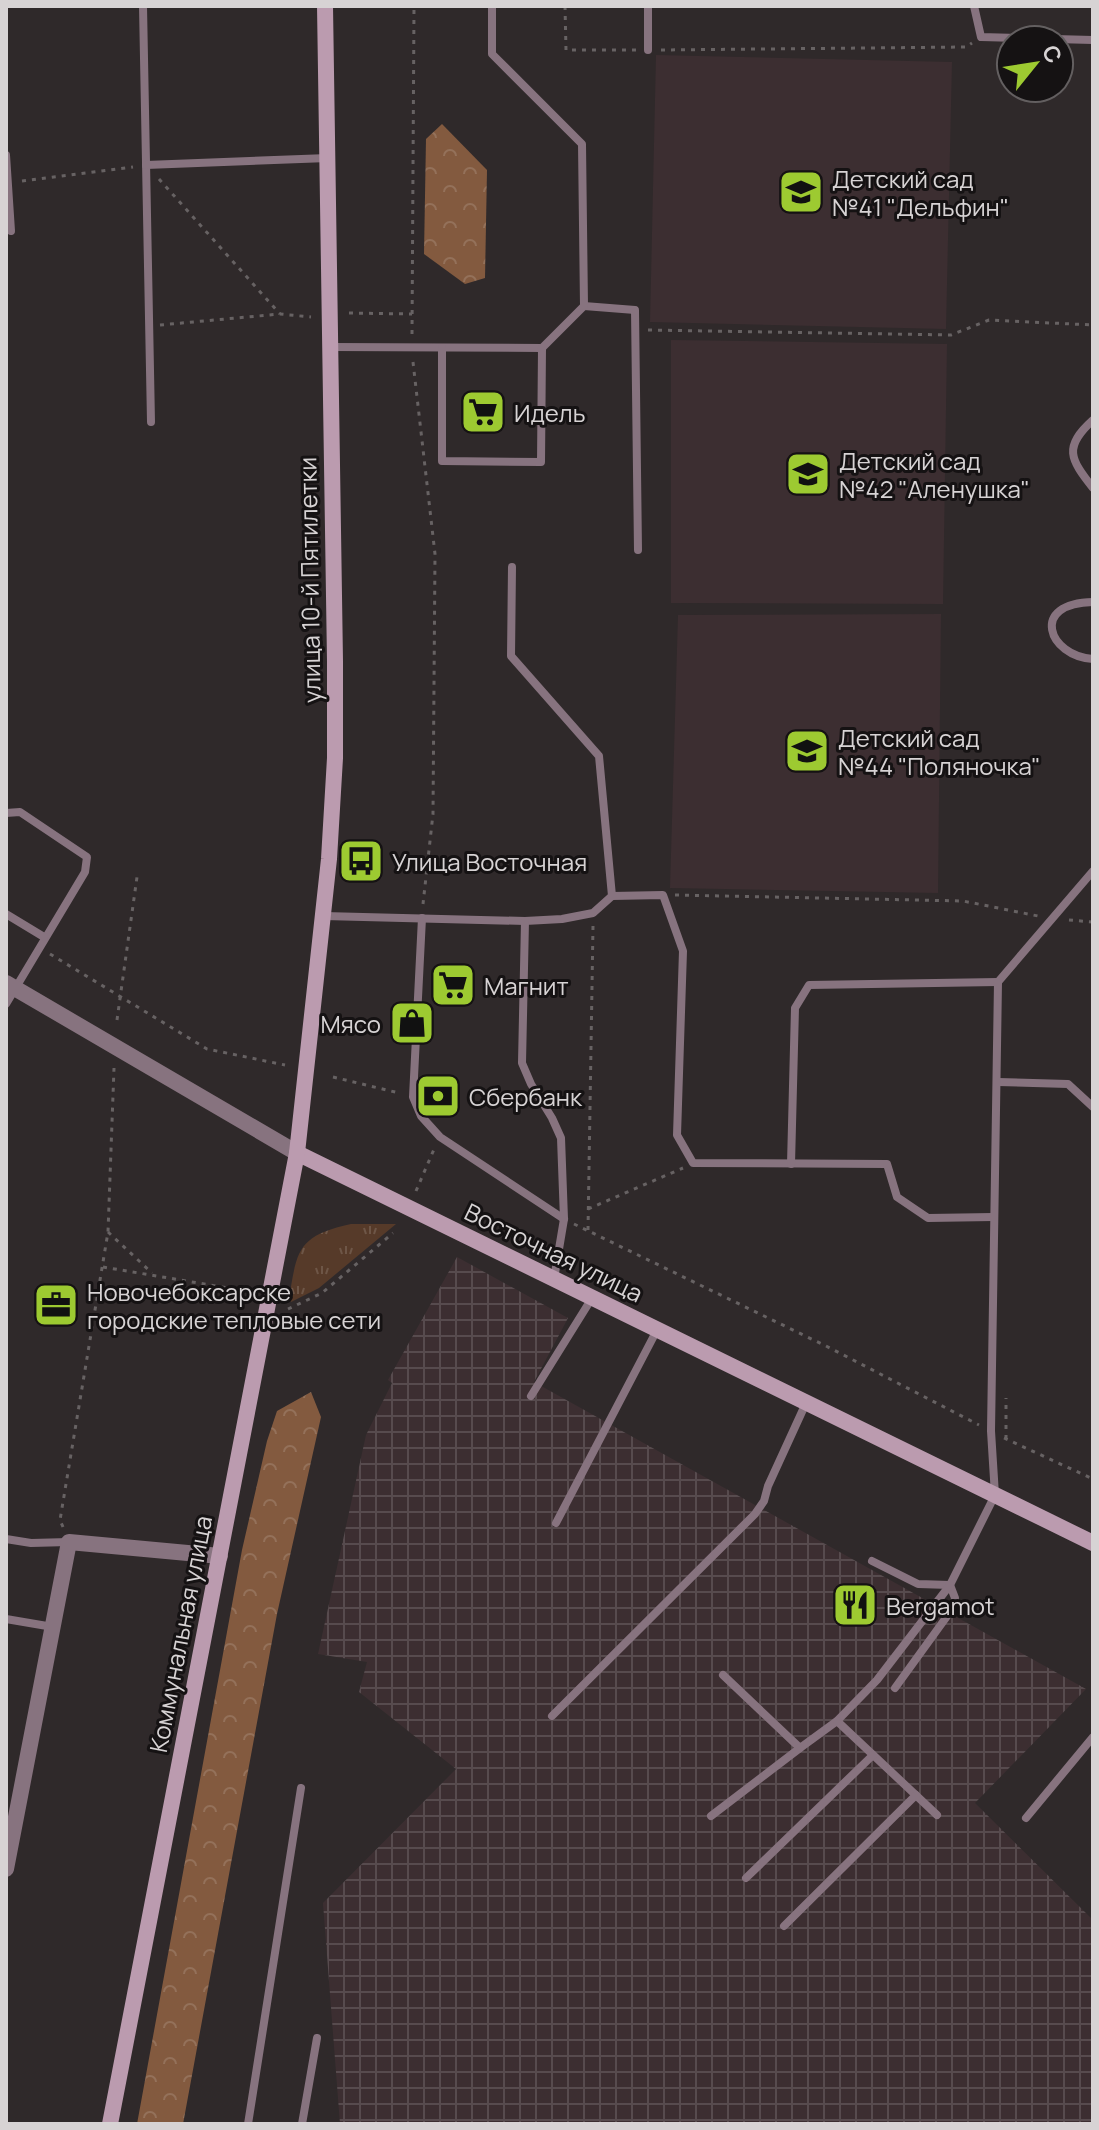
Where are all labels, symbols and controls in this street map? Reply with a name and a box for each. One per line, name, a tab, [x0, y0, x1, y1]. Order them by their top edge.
north arrow	[995, 24, 1075, 104]
text: С	[1035, 39, 1069, 69]
place label: Детский сад №41 "Дельфин"	[832, 162, 1009, 223]
school or university icon: Детский сад №41 "Дельфин"	[777, 168, 825, 216]
supermarket icon: Идель	[459, 388, 507, 436]
place label: Идель	[514, 396, 585, 429]
place label: Детский сад №42 "Аленушка"	[839, 444, 1030, 505]
school or university icon: Детский сад №42 "Аленушка"	[784, 450, 832, 498]
street label: улица 10-й Пятилетки	[290, 457, 328, 703]
place label: Детский сад №44 "Поляночка"	[838, 721, 1041, 782]
school or university icon: Детский сад №44 "Поляночка"	[783, 727, 831, 775]
bus stop icon: Улица Восточная	[337, 837, 385, 885]
place label: Улица Восточная	[392, 845, 587, 878]
supermarket icon: Магнит	[429, 961, 477, 1009]
place label: Магнит	[484, 969, 569, 1002]
shop icon: Мясо	[388, 999, 436, 1047]
place label: Мясо	[320, 1007, 381, 1040]
bank icon: Сбербанк	[414, 1072, 462, 1120]
place label: Сбербанк	[469, 1080, 583, 1113]
street label: Восточная улица	[459, 1195, 649, 1309]
place label: Новочебоксарске городские тепловые сети	[87, 1275, 381, 1336]
office icon: Новочебоксарске городские тепловые сети	[32, 1281, 80, 1329]
street label: Коммунальная улица	[141, 1513, 219, 1755]
restaurant icon: Bergamot	[831, 1581, 879, 1629]
place label: Bergamot	[886, 1589, 995, 1622]

